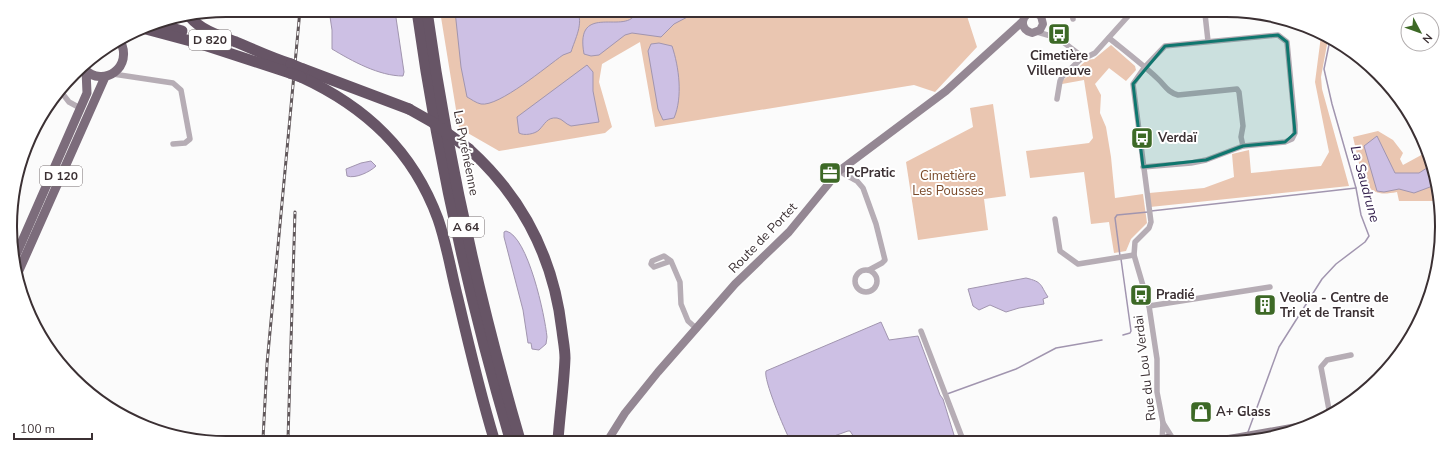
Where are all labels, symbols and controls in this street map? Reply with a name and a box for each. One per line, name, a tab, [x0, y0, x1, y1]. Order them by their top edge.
north arrow	[1400, 12, 1440, 52]
bus stop icon: Cimetière Villeneuve	[1046, 21, 1072, 47]
road number: D 820	[189, 30, 231, 50]
text: N	[1419, 30, 1436, 46]
place label: Cimetière Villeneuve	[1026, 47, 1091, 80]
street label: La Pyrénéenne	[449, 109, 483, 197]
bus stop icon: Verdaï	[1129, 125, 1155, 151]
place label: Verdaï	[1157, 129, 1197, 147]
water label: La Saudrune	[1346, 143, 1385, 225]
office icon: PcPratic	[817, 160, 843, 186]
place label: PcPratic	[846, 164, 895, 182]
road number: D 120	[40, 166, 82, 186]
park label: Cimetière Les Pousses	[912, 167, 984, 200]
street label: Route de Portet	[725, 198, 802, 277]
road number: A 64	[448, 217, 484, 237]
bus stop icon: Pradié	[1128, 282, 1154, 308]
place label: Pradié	[1156, 286, 1195, 304]
place label: Veolia - Centre de Tri et de Transit	[1279, 289, 1389, 322]
building icon: Veolia - Centre de Tri et de Transit	[1252, 292, 1278, 318]
street label: Rue du Lou Verdai	[1130, 314, 1160, 422]
shop icon: A+ Glass	[1188, 399, 1214, 425]
place label: A+ Glass	[1216, 403, 1271, 421]
scale bar	[14, 415, 92, 441]
text: 100 m	[20, 421, 55, 437]

